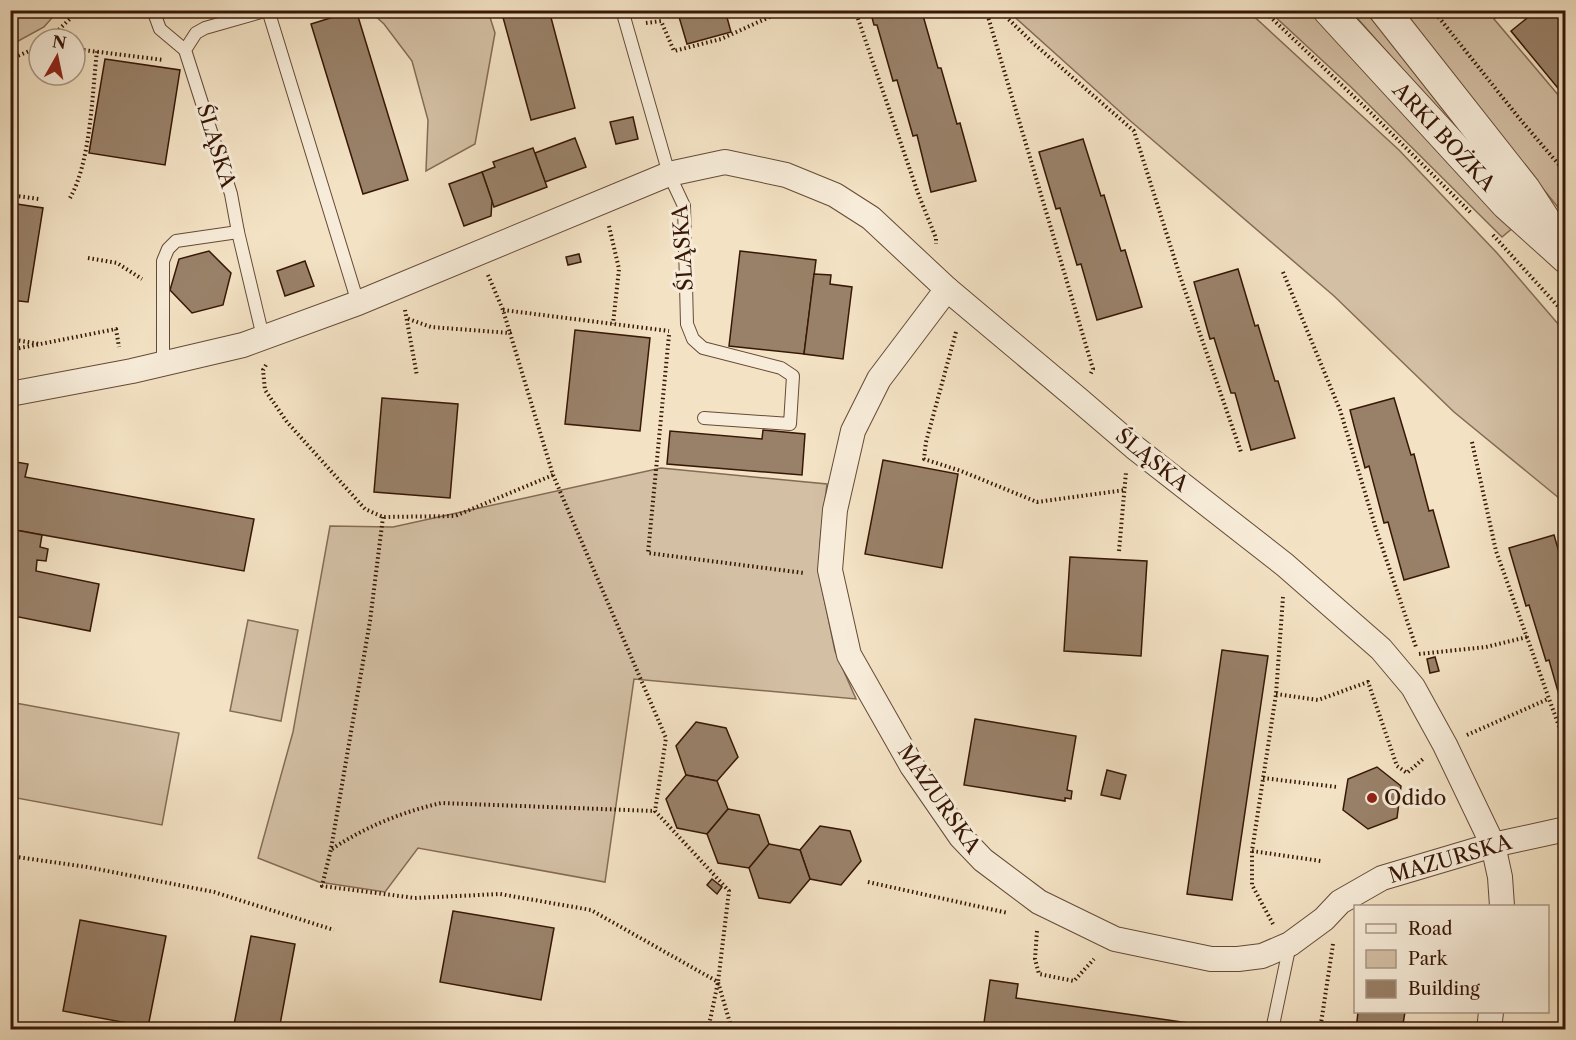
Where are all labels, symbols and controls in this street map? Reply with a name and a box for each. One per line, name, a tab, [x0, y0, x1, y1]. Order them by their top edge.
north arrow	[27, 27, 87, 87]
text: N	[51, 31, 68, 53]
street label: ARKI BOŻKA	[1387, 77, 1501, 196]
street label: ŚLĄSKA	[192, 101, 241, 191]
street label: ŚLĄSKA	[667, 204, 698, 292]
street label: ŚLĄSKA	[1111, 423, 1194, 497]
street label: MAZURSKA	[893, 740, 986, 858]
place label: Odido	[1384, 785, 1446, 810]
marker: Odido	[1365, 791, 1379, 805]
street label: MAZURSKA	[1385, 829, 1515, 888]
legend	[1354, 905, 1549, 1013]
text: Road	[1408, 918, 1453, 940]
text: Park	[1408, 948, 1449, 970]
text: Building	[1408, 978, 1480, 1000]

